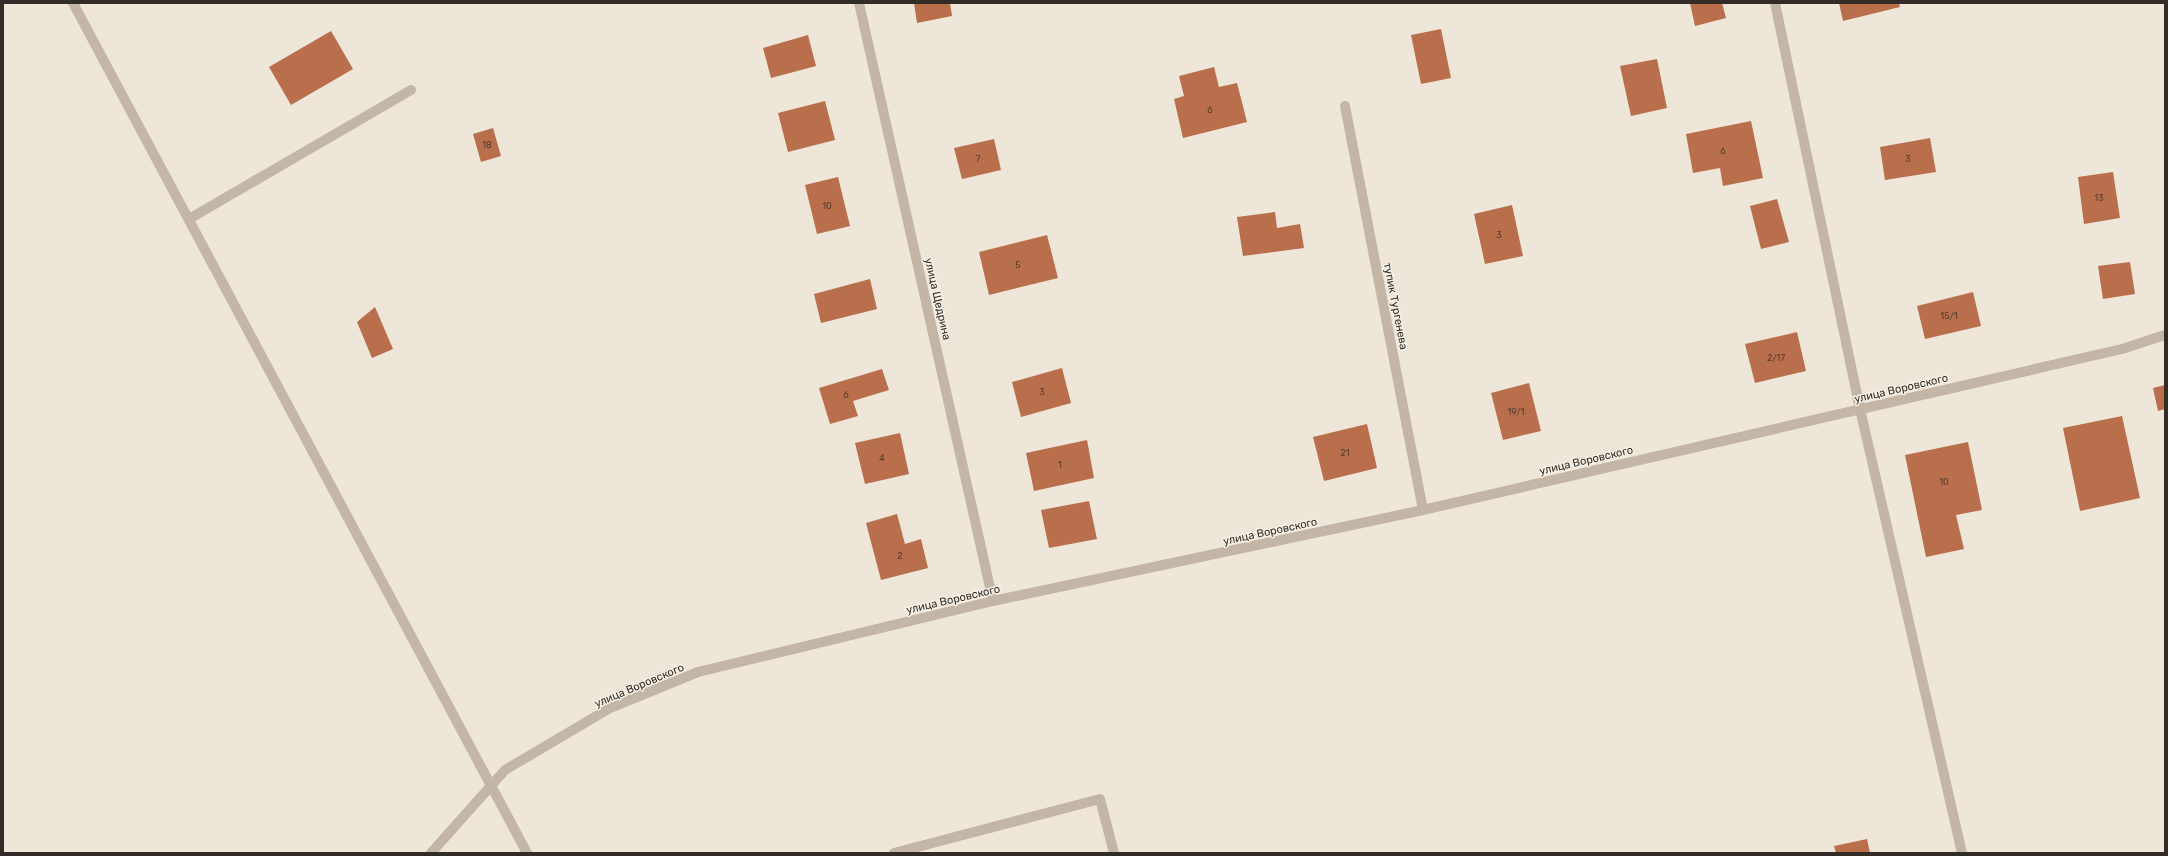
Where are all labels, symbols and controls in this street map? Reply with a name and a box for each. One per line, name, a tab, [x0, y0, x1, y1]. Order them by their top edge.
house number: 6	[1207, 105, 1213, 115]
house number: 18	[482, 140, 492, 150]
house number: 6	[1720, 146, 1726, 156]
house number: 7	[976, 154, 981, 164]
house number: 3	[1905, 154, 1911, 164]
house number: 13	[2094, 193, 2104, 203]
house number: 10	[822, 201, 832, 211]
house number: 3	[1496, 230, 1502, 240]
street label: улица Щедрина	[922, 257, 953, 341]
house number: 5	[1015, 260, 1021, 270]
street label: тупик Тургенева	[1381, 262, 1410, 351]
house number: 15/1	[1940, 311, 1958, 321]
house number: 2/17	[1767, 353, 1785, 363]
street label: улица Воровского	[1853, 371, 1949, 406]
house number: 3	[1039, 387, 1045, 397]
house number: 6	[843, 390, 849, 400]
house number: 19/1	[1508, 407, 1525, 417]
street label: улица Воровского	[1538, 443, 1634, 478]
house number: 21	[1340, 448, 1350, 458]
house number: 4	[879, 453, 885, 463]
house number: 1	[1058, 460, 1062, 470]
house number: 10	[1939, 477, 1949, 487]
street label: улица Воровского	[1222, 515, 1318, 548]
house number: 2	[897, 551, 903, 561]
street label: улица Воровского	[905, 582, 1001, 617]
street label: улица Воровского	[592, 661, 686, 710]

